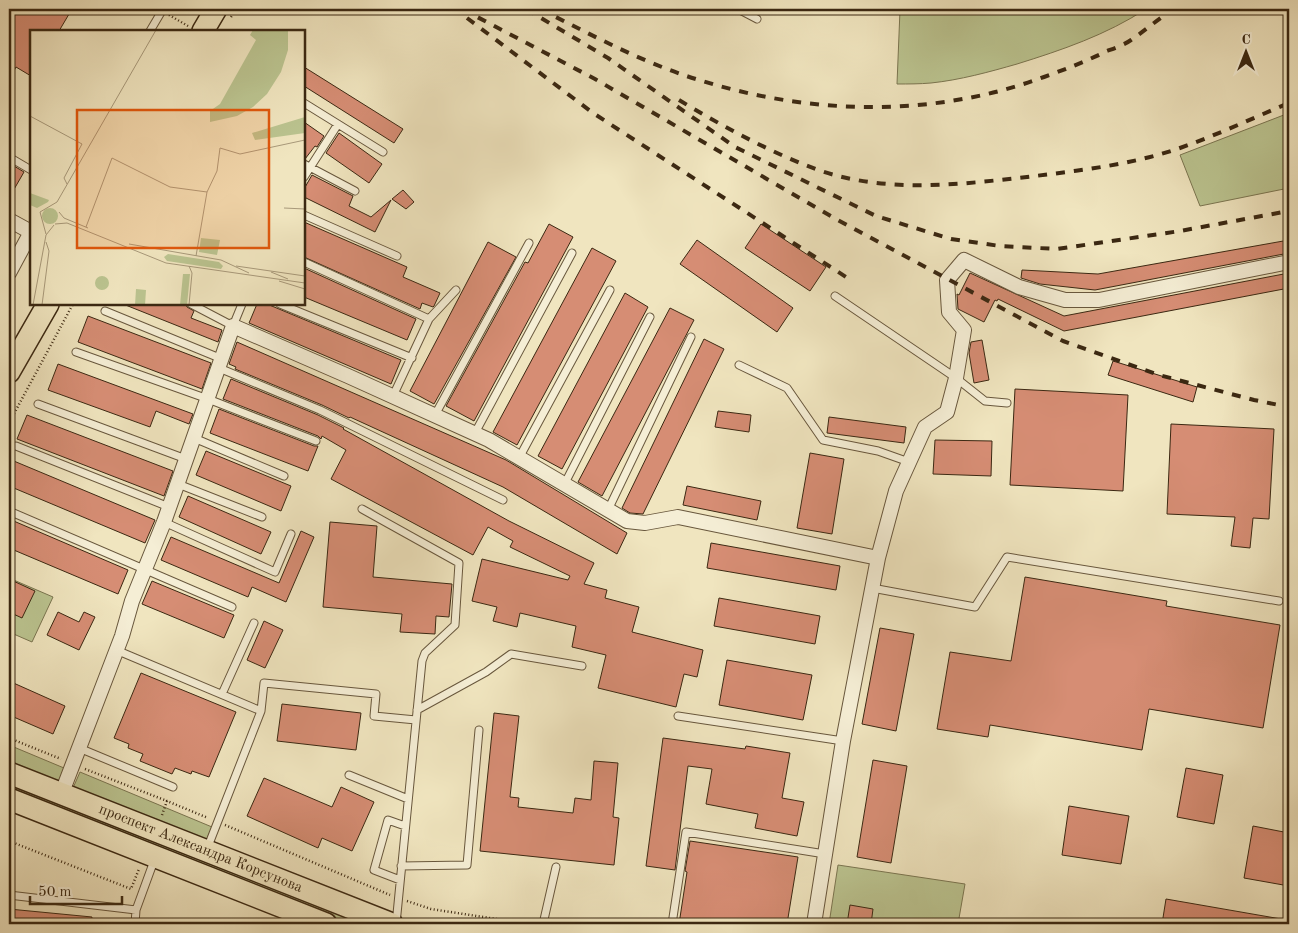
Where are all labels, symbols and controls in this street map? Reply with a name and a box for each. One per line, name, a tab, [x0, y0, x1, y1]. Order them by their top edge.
north arrow	[1220, 28, 1270, 78]
inset map	[30, 30, 305, 305]
text: С	[1241, 33, 1251, 47]
street label: проспект Александра Корсунова	[97, 802, 305, 896]
scale bar	[30, 873, 122, 905]
text: 50 m	[38, 885, 72, 900]

